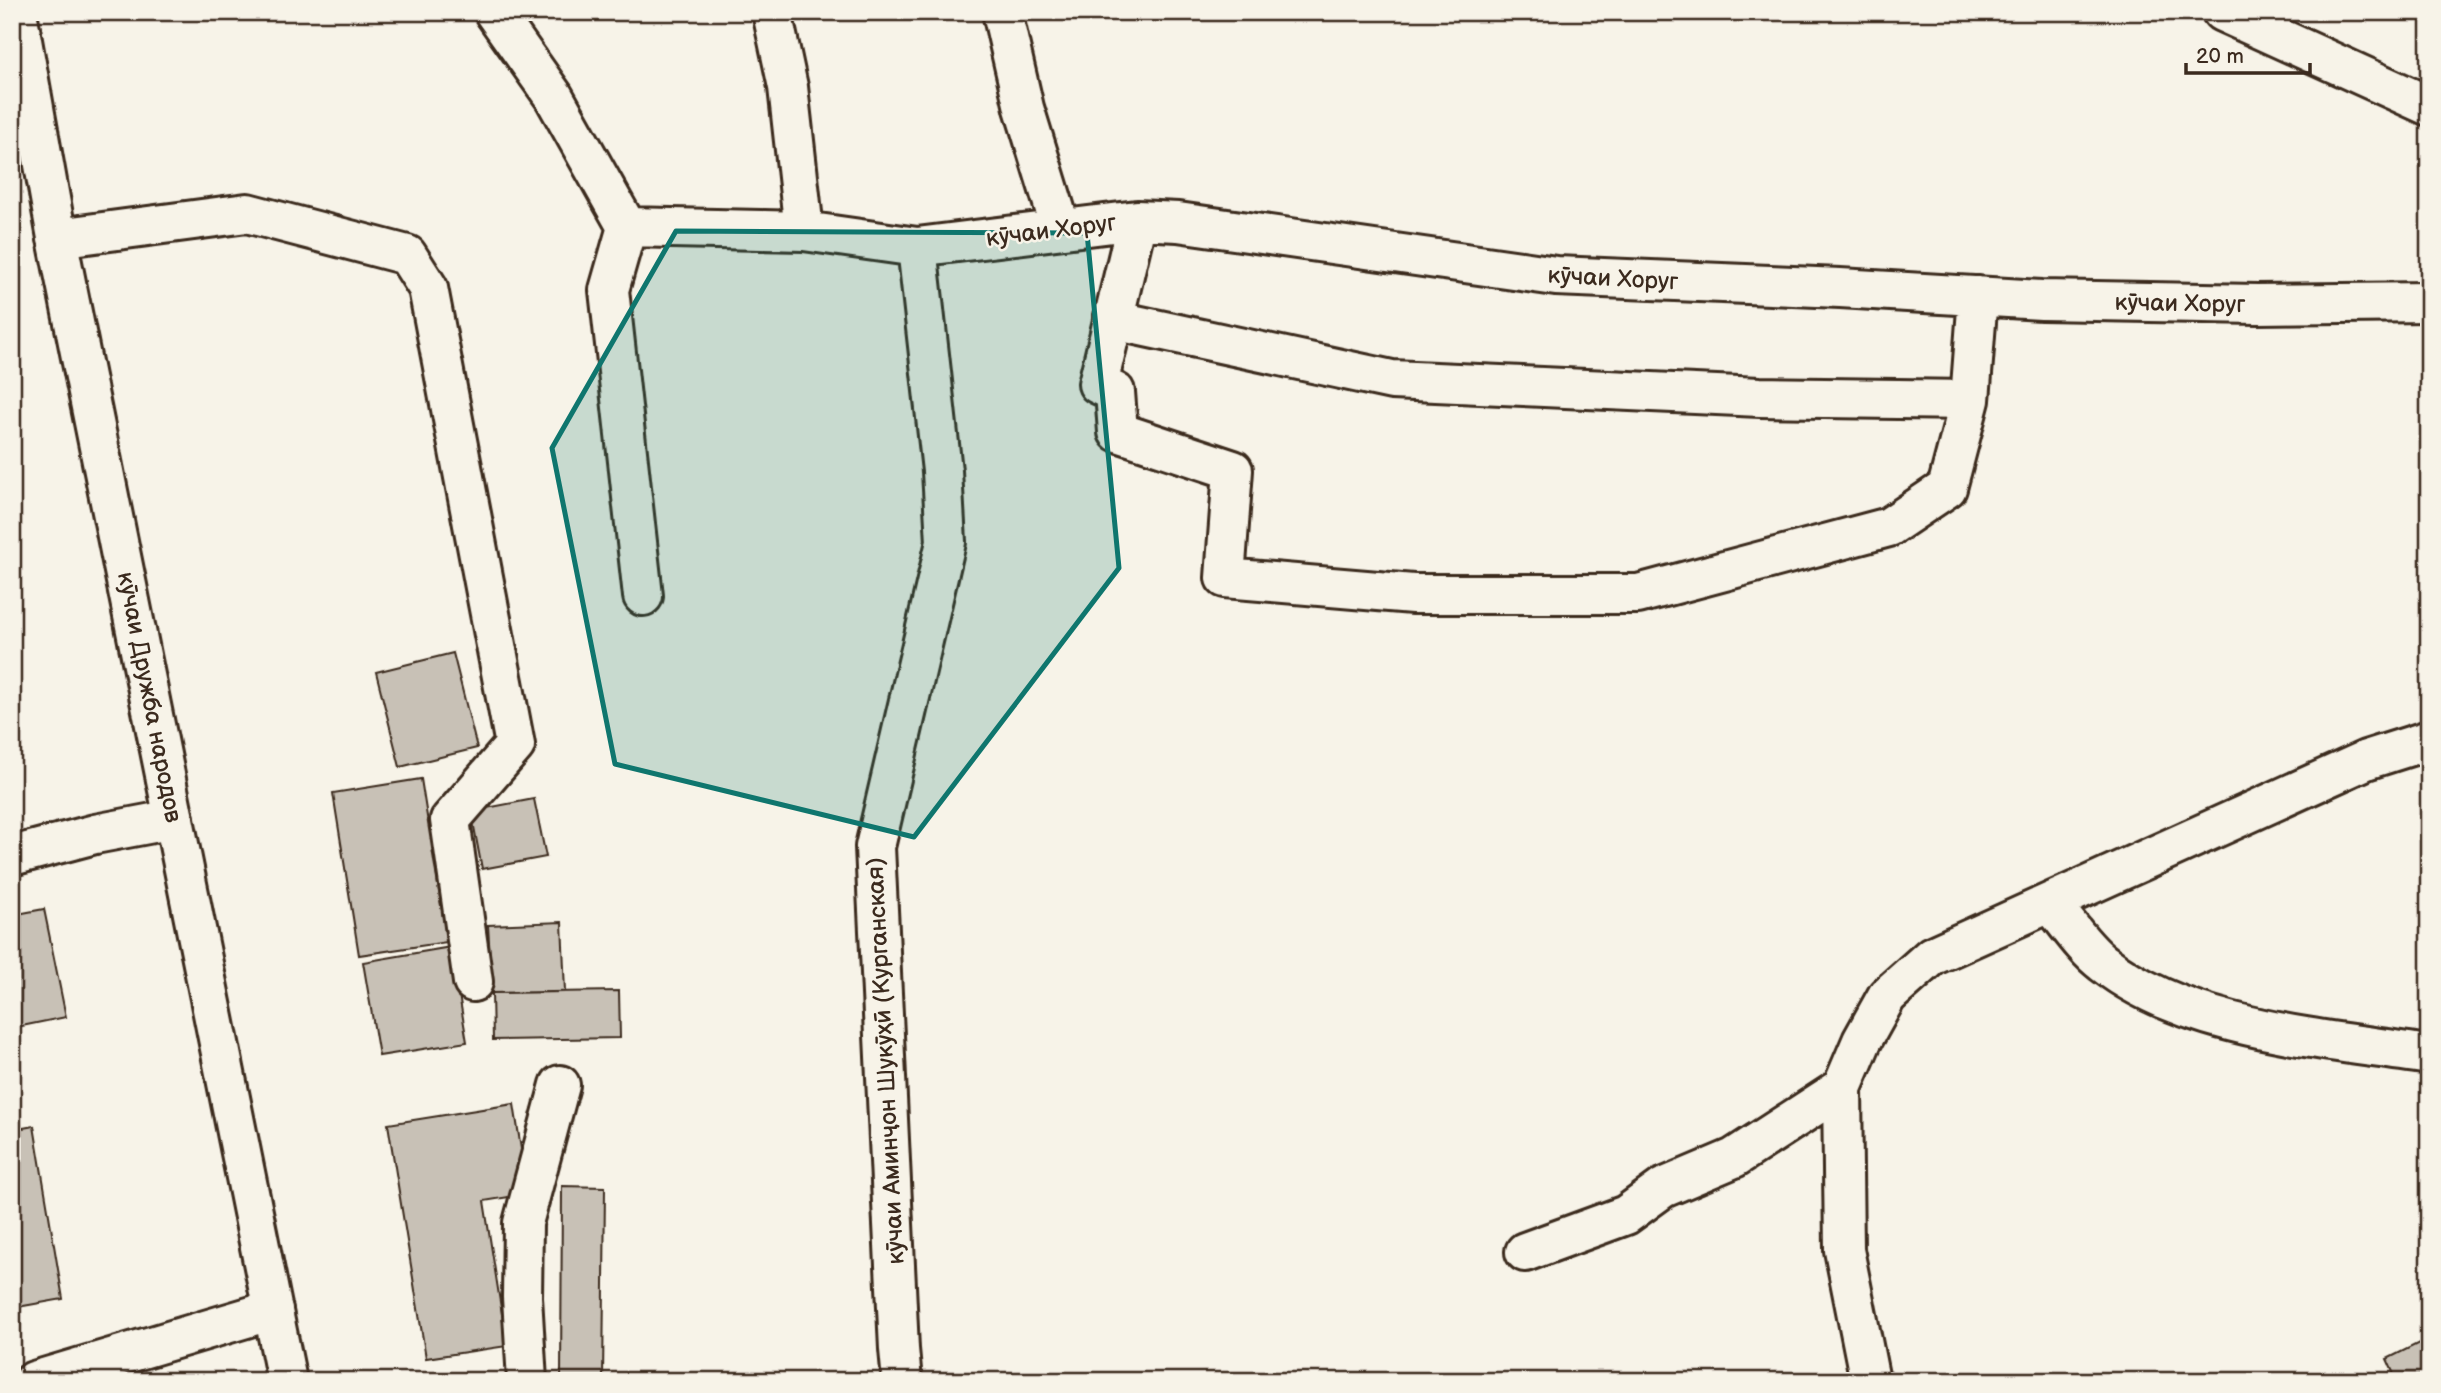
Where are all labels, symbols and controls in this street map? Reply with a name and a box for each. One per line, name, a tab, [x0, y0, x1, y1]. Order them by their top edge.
scale bar	[2186, 32, 2310, 76]
text: 20 m	[2196, 44, 2244, 69]
street label: кӯчаи Хоруг	[984, 208, 1118, 253]
street label: кӯчаи Хоруг	[1547, 261, 1679, 296]
street label: кӯчаи Хоруг	[2114, 288, 2246, 319]
street label: кӯчаи Дружба народов	[111, 569, 188, 825]
street label: кӯчаи Аминҷон Шукӯҳӣ (Курганская)	[860, 857, 911, 1265]

